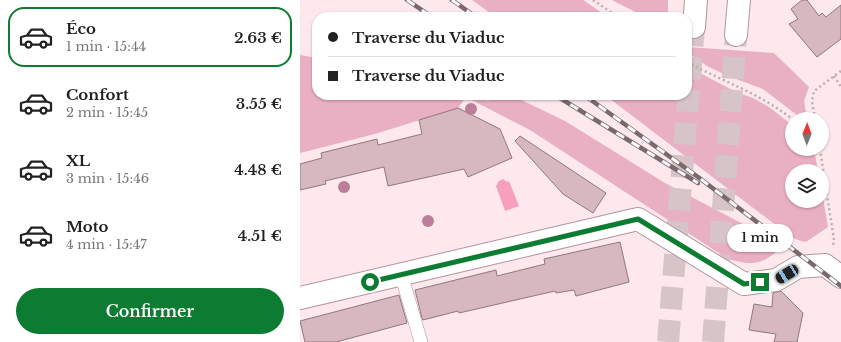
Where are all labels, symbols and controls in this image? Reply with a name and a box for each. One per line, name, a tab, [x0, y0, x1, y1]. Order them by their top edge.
icon: car	[18, 19, 54, 55]
text: Éco	[66, 19, 96, 38]
text: 2.63 €	[234, 28, 282, 47]
text: Traverse du Viaduc	[352, 28, 505, 47]
text: 1 min · 15:44	[66, 38, 146, 55]
text: Traverse du Viaduc	[352, 66, 505, 85]
icon: car	[18, 85, 54, 121]
text: Confort	[66, 85, 129, 104]
text: 3.55 €	[236, 94, 282, 113]
text: 2 min · 15:45	[66, 104, 148, 121]
north arrow	[785, 112, 829, 156]
map controls	[785, 112, 829, 208]
icon: car	[18, 151, 54, 187]
text: XL	[66, 151, 90, 170]
text: 4.48 €	[234, 160, 282, 179]
button: layers	[785, 164, 829, 208]
text: 3 min · 15:46	[66, 170, 149, 187]
icon: car	[18, 217, 54, 253]
text: Moto	[66, 217, 108, 236]
callout: 1 min	[727, 224, 793, 252]
text: 4.51 €	[238, 226, 282, 245]
text: 1 min	[741, 229, 779, 246]
text: 4 min · 15:47	[66, 236, 147, 253]
car	[774, 263, 800, 285]
route start	[361, 273, 379, 291]
route end	[751, 273, 769, 291]
button: Confirmer	[16, 288, 284, 334]

